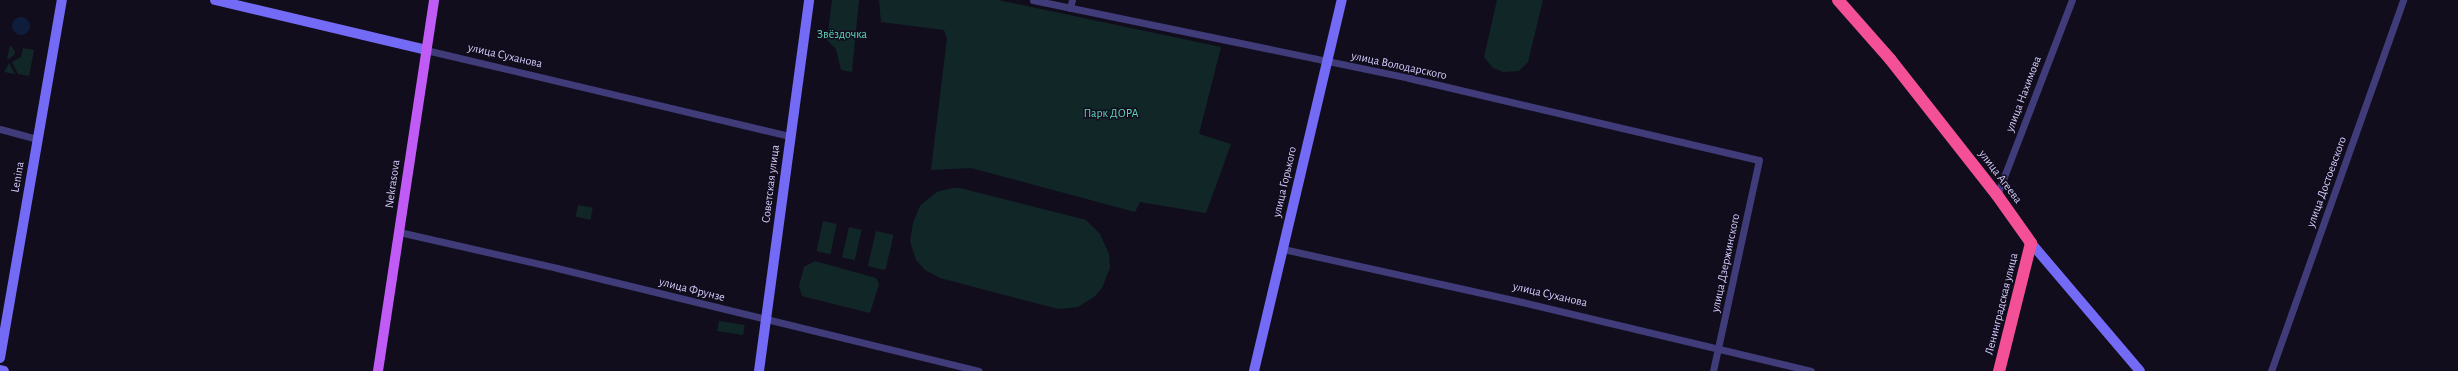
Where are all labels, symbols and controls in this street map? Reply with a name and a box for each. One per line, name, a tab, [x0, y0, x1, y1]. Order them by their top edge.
park label: Звёздочка	[817, 28, 867, 42]
street label: улица Суханова	[466, 40, 544, 72]
street label: улица Володарского	[1350, 49, 1448, 83]
street label: улица Нахимова	[2003, 54, 2045, 134]
park label: Парк ДОРА	[1083, 107, 1139, 121]
street label: улица Достоевского	[2304, 135, 2350, 229]
street label: Советская улица	[759, 144, 783, 224]
street label: улица Горького	[1270, 145, 1300, 219]
street label: улица Агеева	[1975, 147, 2025, 207]
street label: Nekrasova	[382, 159, 404, 209]
street label: Lenina	[8, 160, 28, 194]
street label: улица Дзержинского	[1709, 212, 1743, 314]
street label: Ленинградская улица	[1982, 252, 2022, 356]
street label: улица Фрунзе	[658, 275, 726, 305]
street label: улица Суханова	[1511, 279, 1589, 311]

